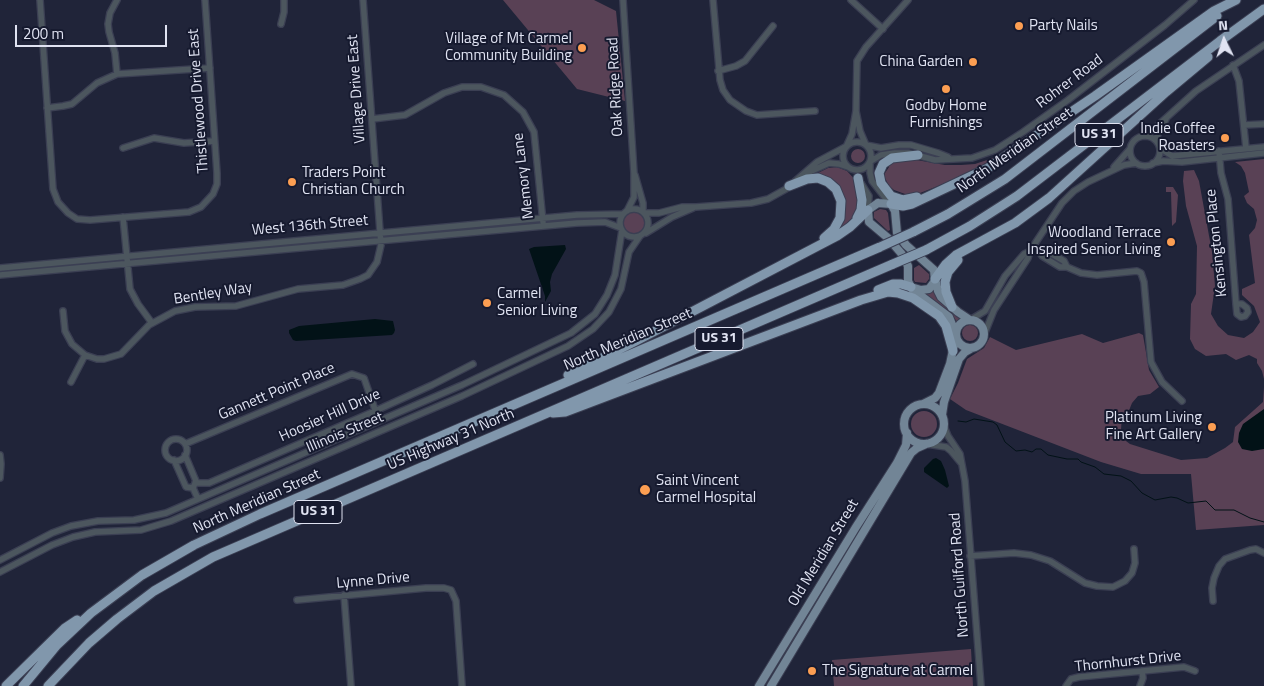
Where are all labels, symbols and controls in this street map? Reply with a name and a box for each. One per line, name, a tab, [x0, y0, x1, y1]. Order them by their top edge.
text: N	[1217, 14, 1228, 35]
scale bar	[18, 15, 170, 47]
north arrow	[1199, 15, 1249, 65]
place label: Party Nails	[1029, 17, 1098, 35]
marker: Party Nails	[1013, 20, 1025, 32]
text: 200 m	[23, 22, 64, 45]
street label: Thistlewood Drive East	[185, 28, 213, 174]
place label: Village of Mt Carmel Community Building	[445, 30, 572, 65]
street label: Village Drive East	[344, 34, 370, 144]
street label: Oak Ridge Road	[604, 37, 628, 137]
marker: Village of Mt Carmel Community Building	[576, 42, 588, 54]
street label: Rohrer Road	[1033, 51, 1107, 113]
place label: China Garden	[879, 53, 963, 71]
marker: China Garden	[967, 56, 979, 68]
marker: Godby Home Furnishings	[940, 83, 952, 95]
place label: Godby Home Furnishings	[905, 97, 987, 132]
street label: North Meridian Street	[954, 104, 1076, 198]
place label: Indie Coffee Roasters	[1140, 120, 1215, 155]
road number: US 31	[1075, 124, 1123, 146]
street label: Memory Lane	[510, 132, 538, 220]
marker: Indie Coffee Roasters	[1219, 132, 1231, 144]
place label: Traders Point Christian Church	[302, 164, 405, 199]
marker: Traders Point Christian Church	[286, 176, 298, 188]
street label: Kensington Place	[1202, 188, 1232, 298]
street label: West 136th Street	[251, 212, 369, 240]
place label: Woodland Terrace Inspired Senior Living	[1027, 224, 1161, 259]
marker: Woodland Terrace Inspired Senior Living	[1165, 236, 1177, 248]
street label: Bentley Way	[172, 279, 254, 309]
place label: Carmel Senior Living	[497, 285, 577, 320]
marker: Carmel Senior Living	[481, 297, 493, 309]
street label: North Meridian Street	[561, 305, 695, 375]
road number: US 31	[695, 328, 743, 350]
street label: Gannett Point Place	[216, 359, 338, 425]
street label: Hoosier Hill Drive	[277, 386, 383, 446]
street label: US Highway 31 North	[385, 405, 517, 475]
street label: Illinois Street	[304, 409, 386, 457]
place label: Platinum Living Fine Art Gallery	[1105, 409, 1202, 444]
marker: Platinum Living Fine Art Gallery	[1206, 421, 1218, 433]
street label: North Meridian Street	[191, 466, 323, 538]
place label: Saint Vincent Carmel Hospital	[656, 472, 756, 507]
marker: Saint Vincent Carmel Hospital	[638, 483, 652, 497]
street label: Old Meridian Street	[785, 496, 863, 610]
road number: US 31	[294, 501, 342, 524]
street label: North Guilford Road	[947, 512, 973, 638]
street label: Lynne Drive	[336, 569, 410, 593]
street label: Thornhurst Drive	[1074, 647, 1182, 677]
place label: The Signature at Carmel	[822, 662, 973, 680]
marker: The Signature at Carmel	[806, 665, 818, 677]

